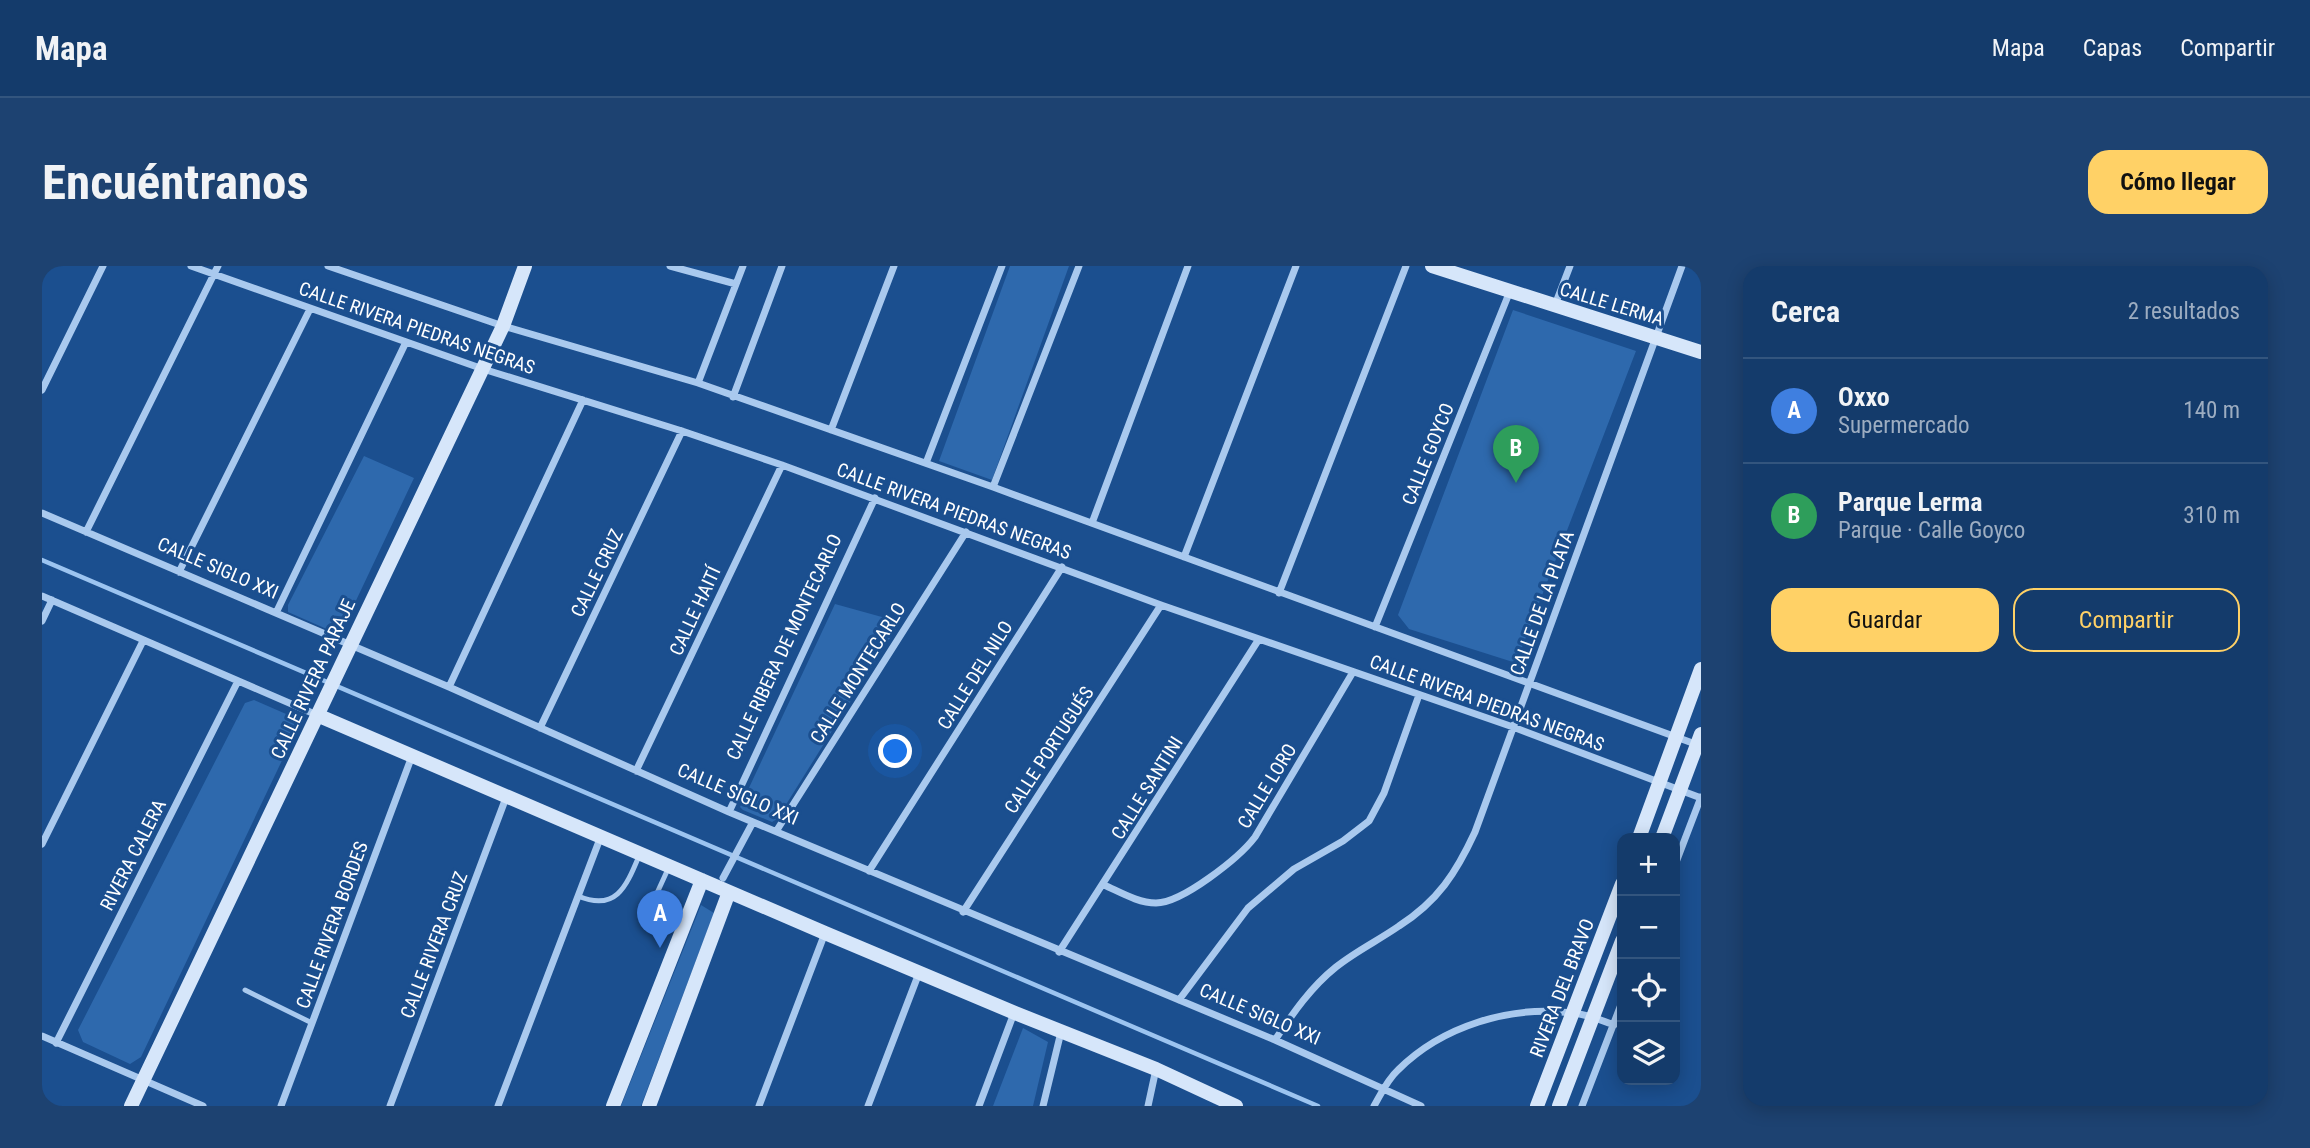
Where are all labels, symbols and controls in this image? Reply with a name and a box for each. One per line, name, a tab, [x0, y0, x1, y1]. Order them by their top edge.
text: Mapa	[35, 29, 107, 68]
text: Mapa	[1992, 34, 2045, 62]
text: Capas	[2083, 34, 2142, 62]
text: Compartir	[2180, 34, 2275, 62]
button: Cómo llegar	[2088, 150, 2268, 214]
text: Encuéntranos	[42, 154, 309, 211]
street label: CALLE RIVERA PIEDRAS NEGRAS	[296, 277, 538, 379]
street label: CALLE LERMA	[1557, 277, 1667, 331]
text: Cerca	[1771, 294, 1840, 329]
text: 2 resultados	[2128, 298, 2240, 325]
text: Oxxo	[1838, 382, 1890, 412]
text: A	[1787, 397, 1801, 424]
text: 140 m	[2183, 397, 2240, 424]
street label: CALLE GOYCO	[1397, 400, 1459, 508]
text: Supermercado	[1838, 412, 1970, 439]
pin: B	[1493, 425, 1539, 483]
street label: CALLE RIVERA PIEDRAS NEGRAS	[833, 458, 1075, 564]
text: Parque Lerma	[1838, 487, 1982, 517]
text: B	[1788, 502, 1800, 529]
text: 310 m	[2183, 502, 2240, 529]
text: Parque · Calle Goyco	[1838, 517, 2025, 544]
street label: CALLE CRUZ	[566, 525, 628, 621]
street label: CALLE DE LA PLATA	[1505, 527, 1579, 679]
street label: CALLE RIBERA DE MONTECARLO	[721, 530, 847, 764]
street label: CALLE SIGLO XXI	[154, 532, 282, 604]
street label: CALLE HAITÍ	[664, 562, 726, 659]
button: Guardar	[1771, 588, 1999, 652]
button: Compartir	[2013, 588, 2240, 652]
street label: CALLE RIVERA PARAJE	[266, 595, 360, 763]
street label: CALLE MONTECARLO	[805, 598, 911, 748]
street label: CALLE DEL NILO	[932, 616, 1018, 734]
street label: CALLE RIVERA PIEDRAS NEGRAS	[1366, 650, 1608, 756]
street label: CALLE PORTUGUÉS	[999, 682, 1099, 818]
street label: CALLE SANTINI	[1106, 732, 1188, 844]
your location	[878, 734, 912, 768]
street label: CALLE LORO	[1233, 739, 1301, 833]
street label: CALLE SIGLO XXI	[674, 758, 802, 830]
street label: RIVERA CALERA	[95, 796, 171, 914]
map controls	[1617, 833, 1680, 1085]
button: +	[1617, 833, 1680, 896]
street label: CALLE RIVERA BORDES	[291, 838, 373, 1012]
street label: CALLE RIVERA CRUZ	[395, 868, 473, 1022]
pin: A	[637, 890, 683, 948]
button: −	[1617, 896, 1680, 959]
street label: RIVERA DEL BRAVO	[1525, 915, 1599, 1061]
button: locate	[1617, 959, 1680, 1022]
street label: CALLE SIGLO XXI	[1196, 978, 1324, 1050]
button: layers	[1617, 1022, 1680, 1085]

